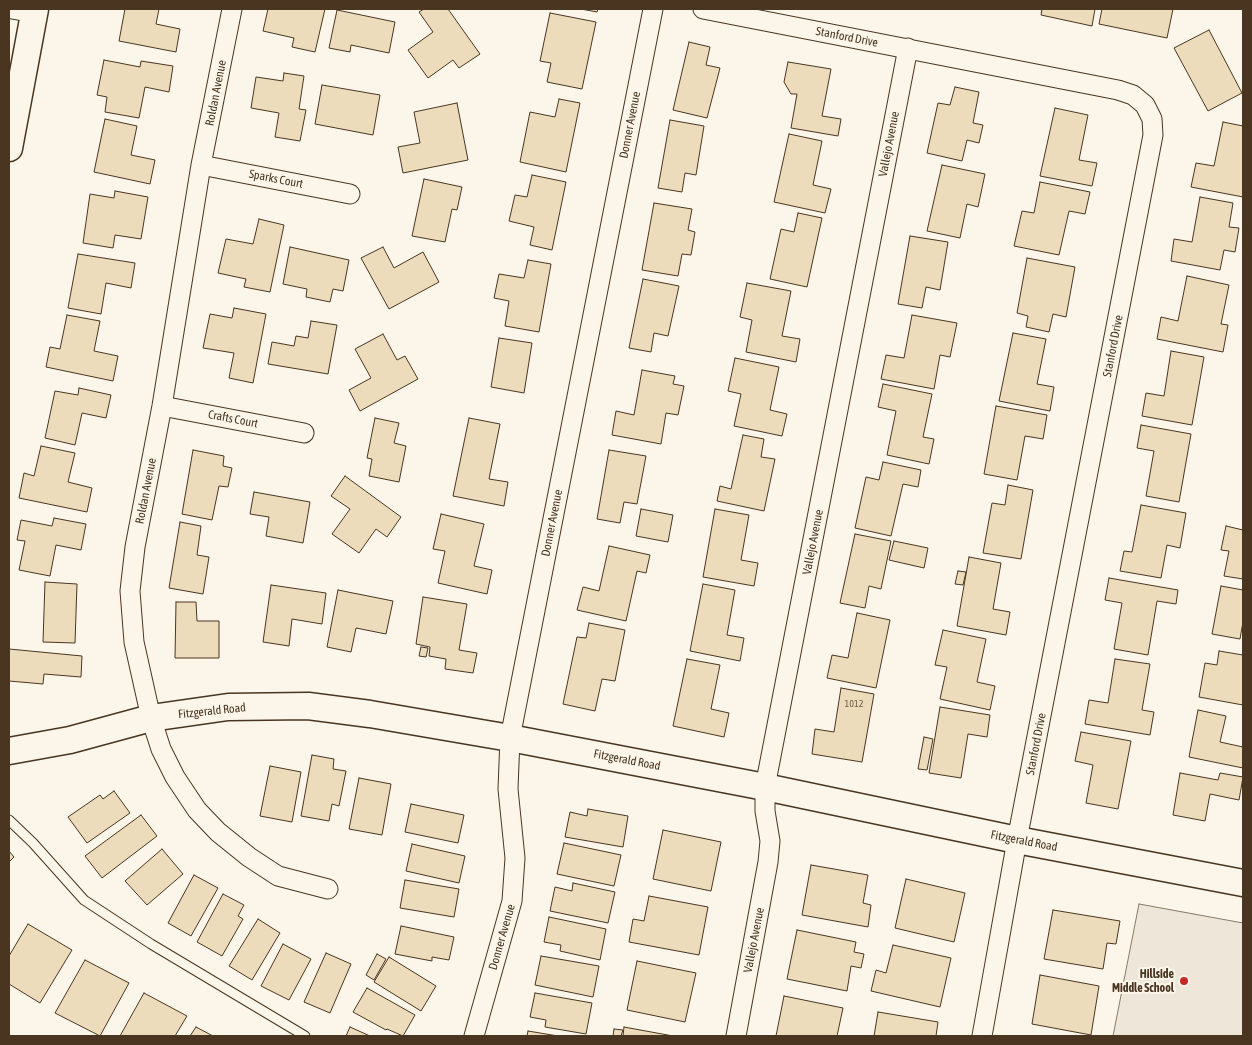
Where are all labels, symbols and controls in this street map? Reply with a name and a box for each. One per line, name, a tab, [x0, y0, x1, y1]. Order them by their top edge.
street label: Stanford Drive	[815, 24, 879, 50]
street label: Roldan Avenue	[203, 59, 229, 127]
street label: Donner Avenue	[616, 90, 644, 160]
street label: Vallejo Avenue	[876, 110, 902, 178]
street label: Sparks Court	[248, 167, 304, 191]
street label: Stanford Drive	[1100, 314, 1126, 378]
street label: Crafts Court	[207, 407, 259, 431]
street label: Roldan Avenue	[133, 457, 159, 525]
street label: Donner Avenue	[538, 488, 566, 558]
street label: Vallejo Avenue	[800, 508, 826, 576]
house number: 1012	[845, 698, 863, 710]
street label: Fitzgerald Road	[177, 700, 247, 722]
street label: Stanford Drive	[1023, 712, 1049, 776]
street label: Fitzgerald Road	[592, 746, 662, 774]
street label: Fitzgerald Road	[989, 827, 1059, 855]
street label: Donner Avenue	[486, 902, 518, 972]
street label: Vallejo Avenue	[741, 906, 767, 974]
place label: Hillside Middle School	[1112, 967, 1174, 995]
marker: Hillside Middle School	[1178, 975, 1190, 987]

